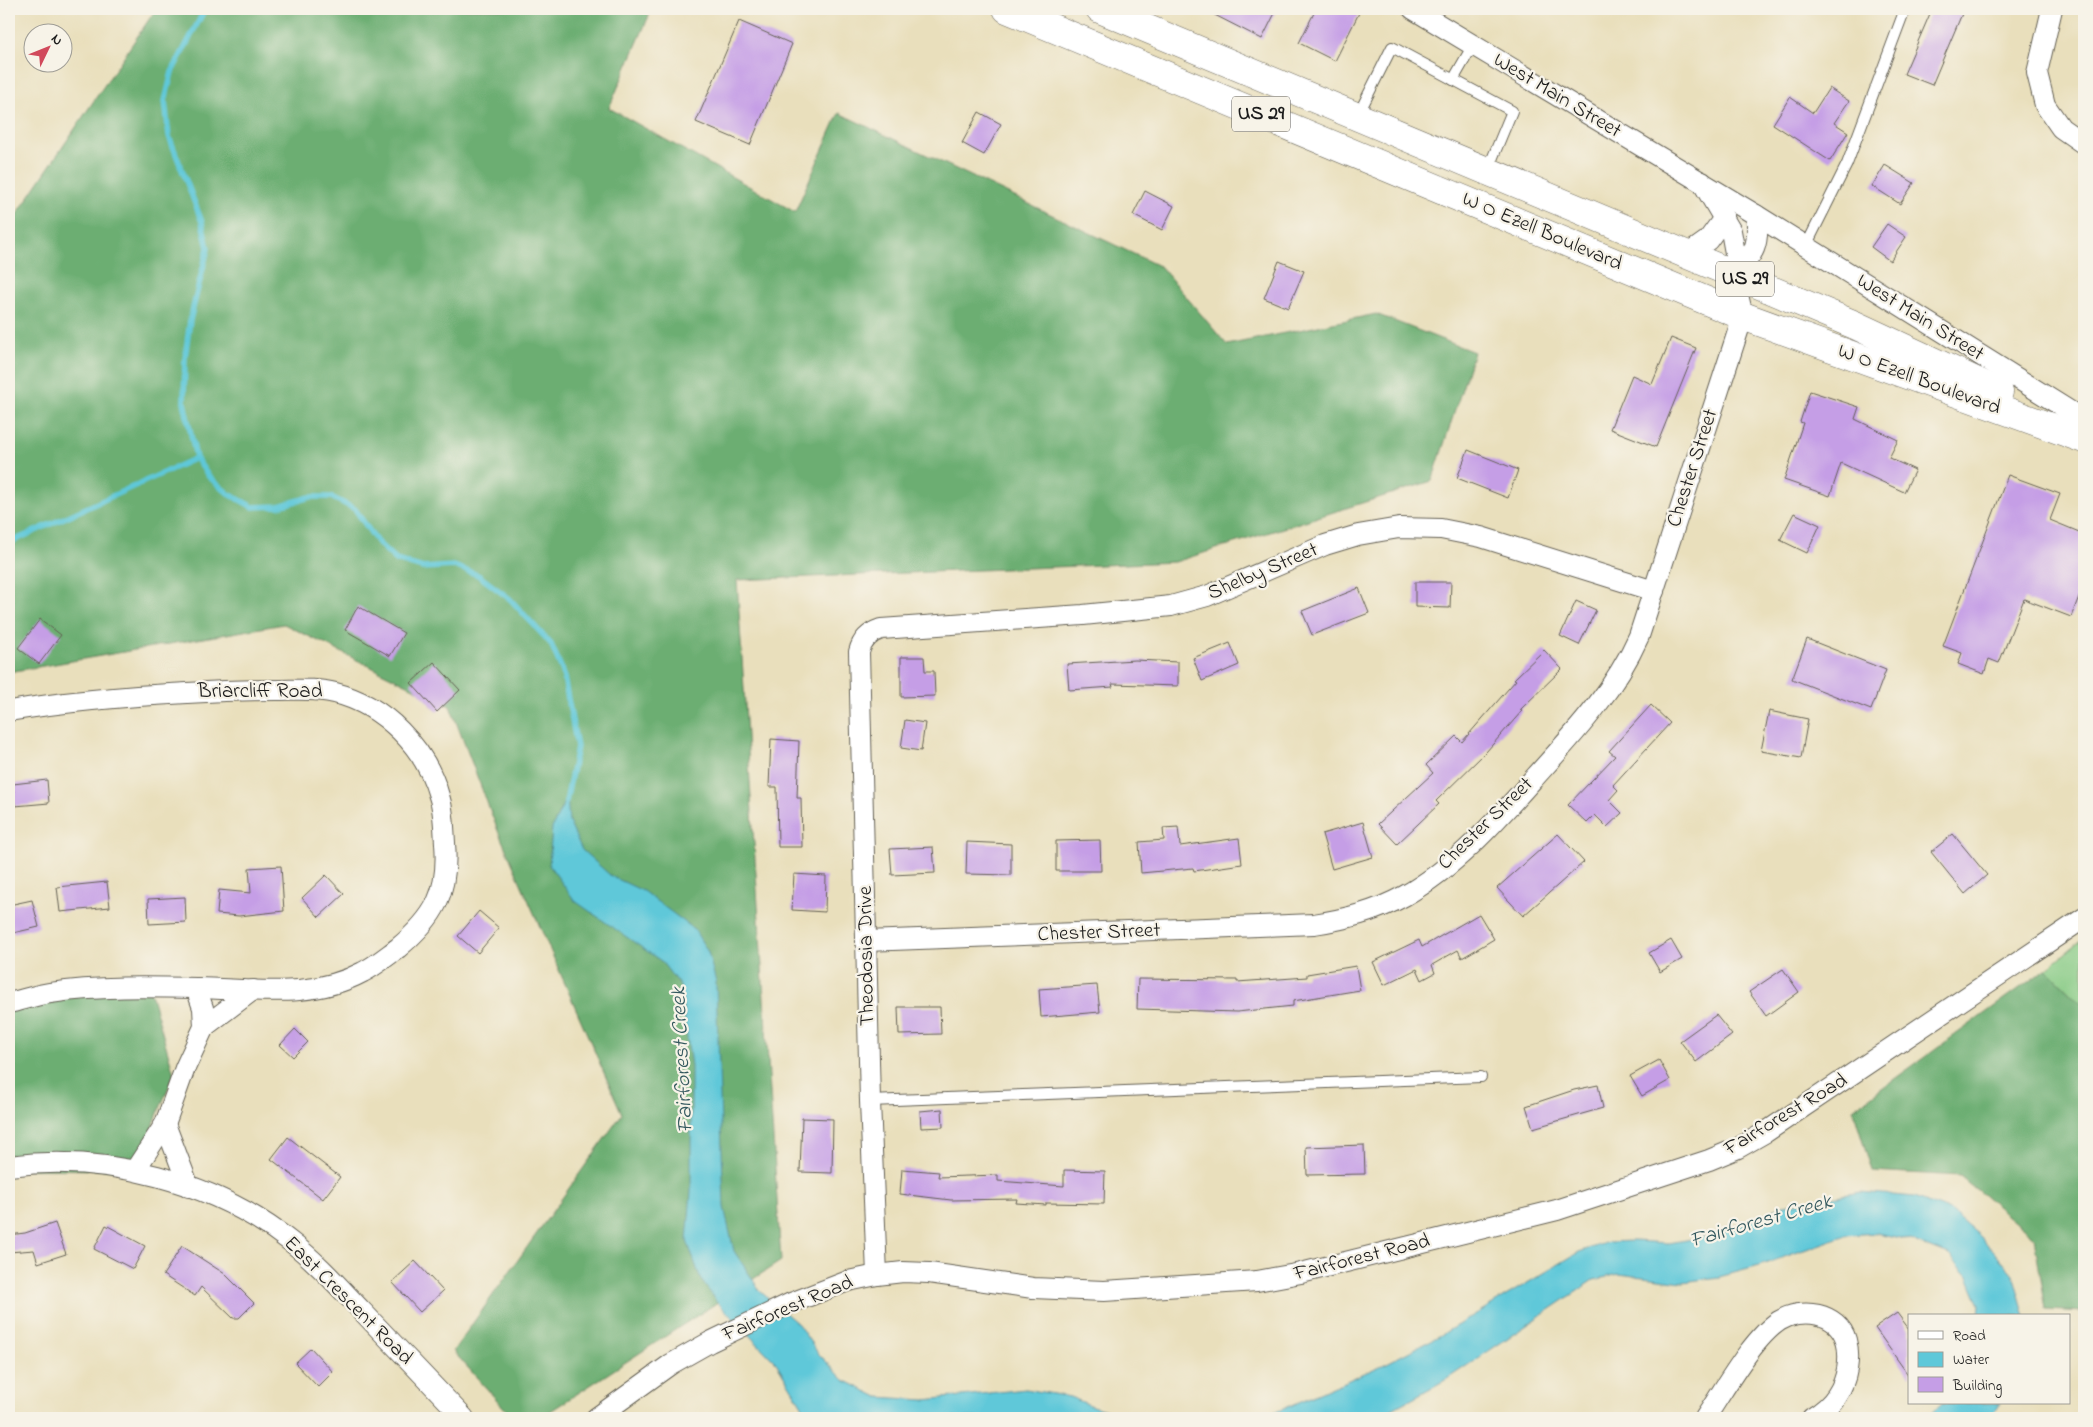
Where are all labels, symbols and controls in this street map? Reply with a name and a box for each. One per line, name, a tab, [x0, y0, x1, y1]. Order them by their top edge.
north arrow	[22, 22, 72, 72]
text: N	[46, 30, 67, 51]
street label: West Main Street	[1487, 46, 1627, 146]
road number: US 29	[1232, 96, 1290, 132]
street label: W O Ezell Boulevard	[1457, 185, 1627, 279]
road number: US 29	[1716, 262, 1774, 296]
street label: West Main Street	[1851, 267, 1989, 369]
street label: W O Ezell Boulevard	[1833, 337, 2005, 423]
street label: Chester Street	[1660, 405, 1726, 531]
street label: Shelby Street	[1203, 535, 1324, 611]
street label: Briarcliff Road	[197, 677, 323, 707]
street label: Chester Street	[1431, 771, 1541, 877]
street label: Theodosia Drive	[851, 885, 883, 1026]
street label: Chester Street	[1037, 916, 1161, 950]
water label: Fairforest Creek	[663, 985, 703, 1134]
street label: Fairforest Road	[1718, 1066, 1854, 1164]
water label: Fairforest Creek	[1686, 1186, 1837, 1258]
street label: Fairforest Road	[1290, 1227, 1433, 1290]
street label: East Crescent Road	[276, 1229, 420, 1373]
street label: Fairforest Road	[717, 1268, 858, 1350]
legend	[1908, 1314, 2070, 1404]
text: Road	[1953, 1325, 1986, 1347]
text: Water	[1953, 1349, 1989, 1371]
text: Building	[1952, 1375, 2002, 1398]

